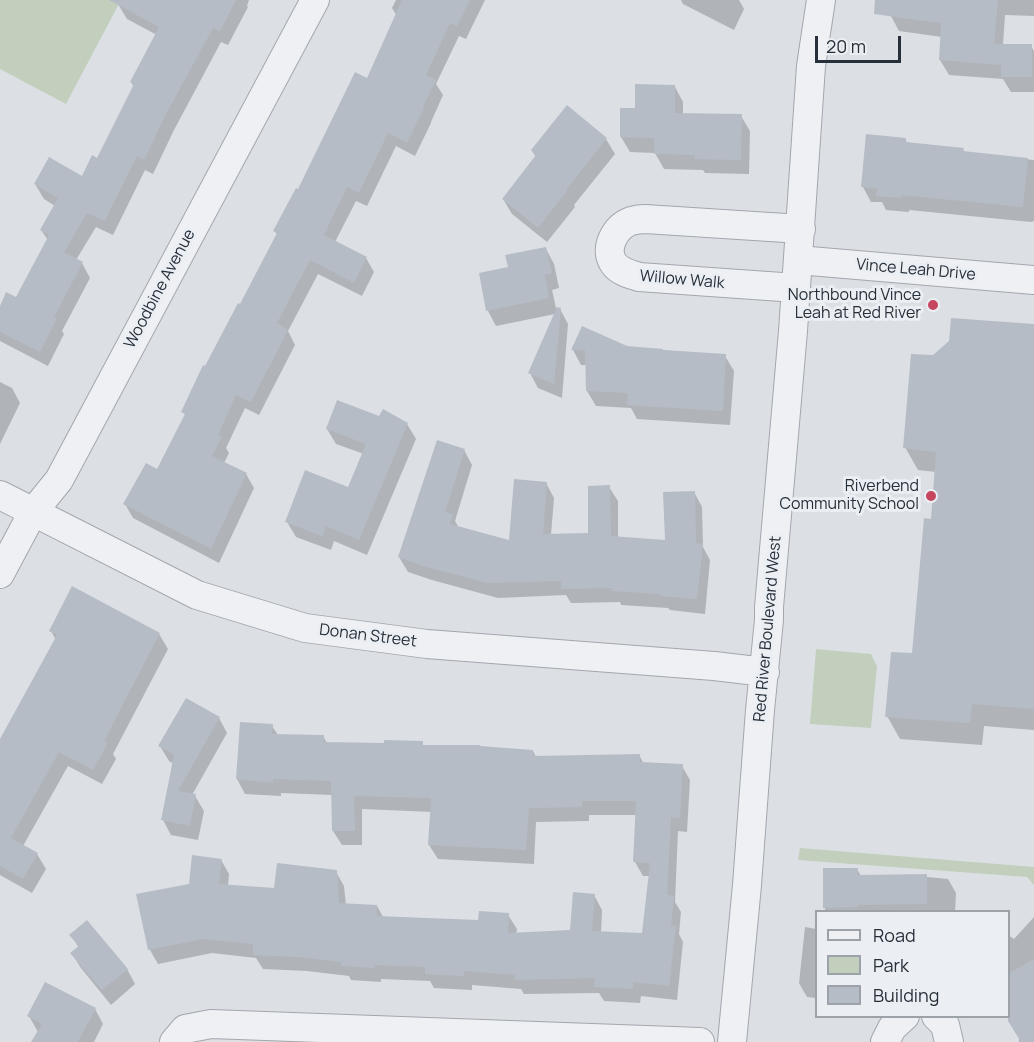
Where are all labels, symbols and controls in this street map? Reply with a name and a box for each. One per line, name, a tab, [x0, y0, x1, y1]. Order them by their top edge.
scale bar	[818, 24, 904, 62]
text: 20 m	[826, 34, 866, 58]
street label: Woodbine Avenue	[120, 226, 200, 352]
street label: Vince Leah Drive	[855, 255, 977, 285]
street label: Willow Walk	[639, 267, 725, 293]
place label: Northbound Vince Leah at Red River	[788, 286, 921, 324]
marker: Northbound Vince Leah at Red River	[926, 298, 940, 312]
place label: Riverbend Community School	[780, 477, 919, 515]
marker: Riverbend Community School	[924, 489, 938, 503]
street label: Red River Boulevard West	[750, 535, 786, 723]
street label: Donan Street	[318, 620, 418, 652]
legend	[815, 910, 1010, 1018]
text: Road	[873, 923, 916, 947]
text: Park	[873, 953, 909, 977]
text: Building	[873, 983, 939, 1007]

